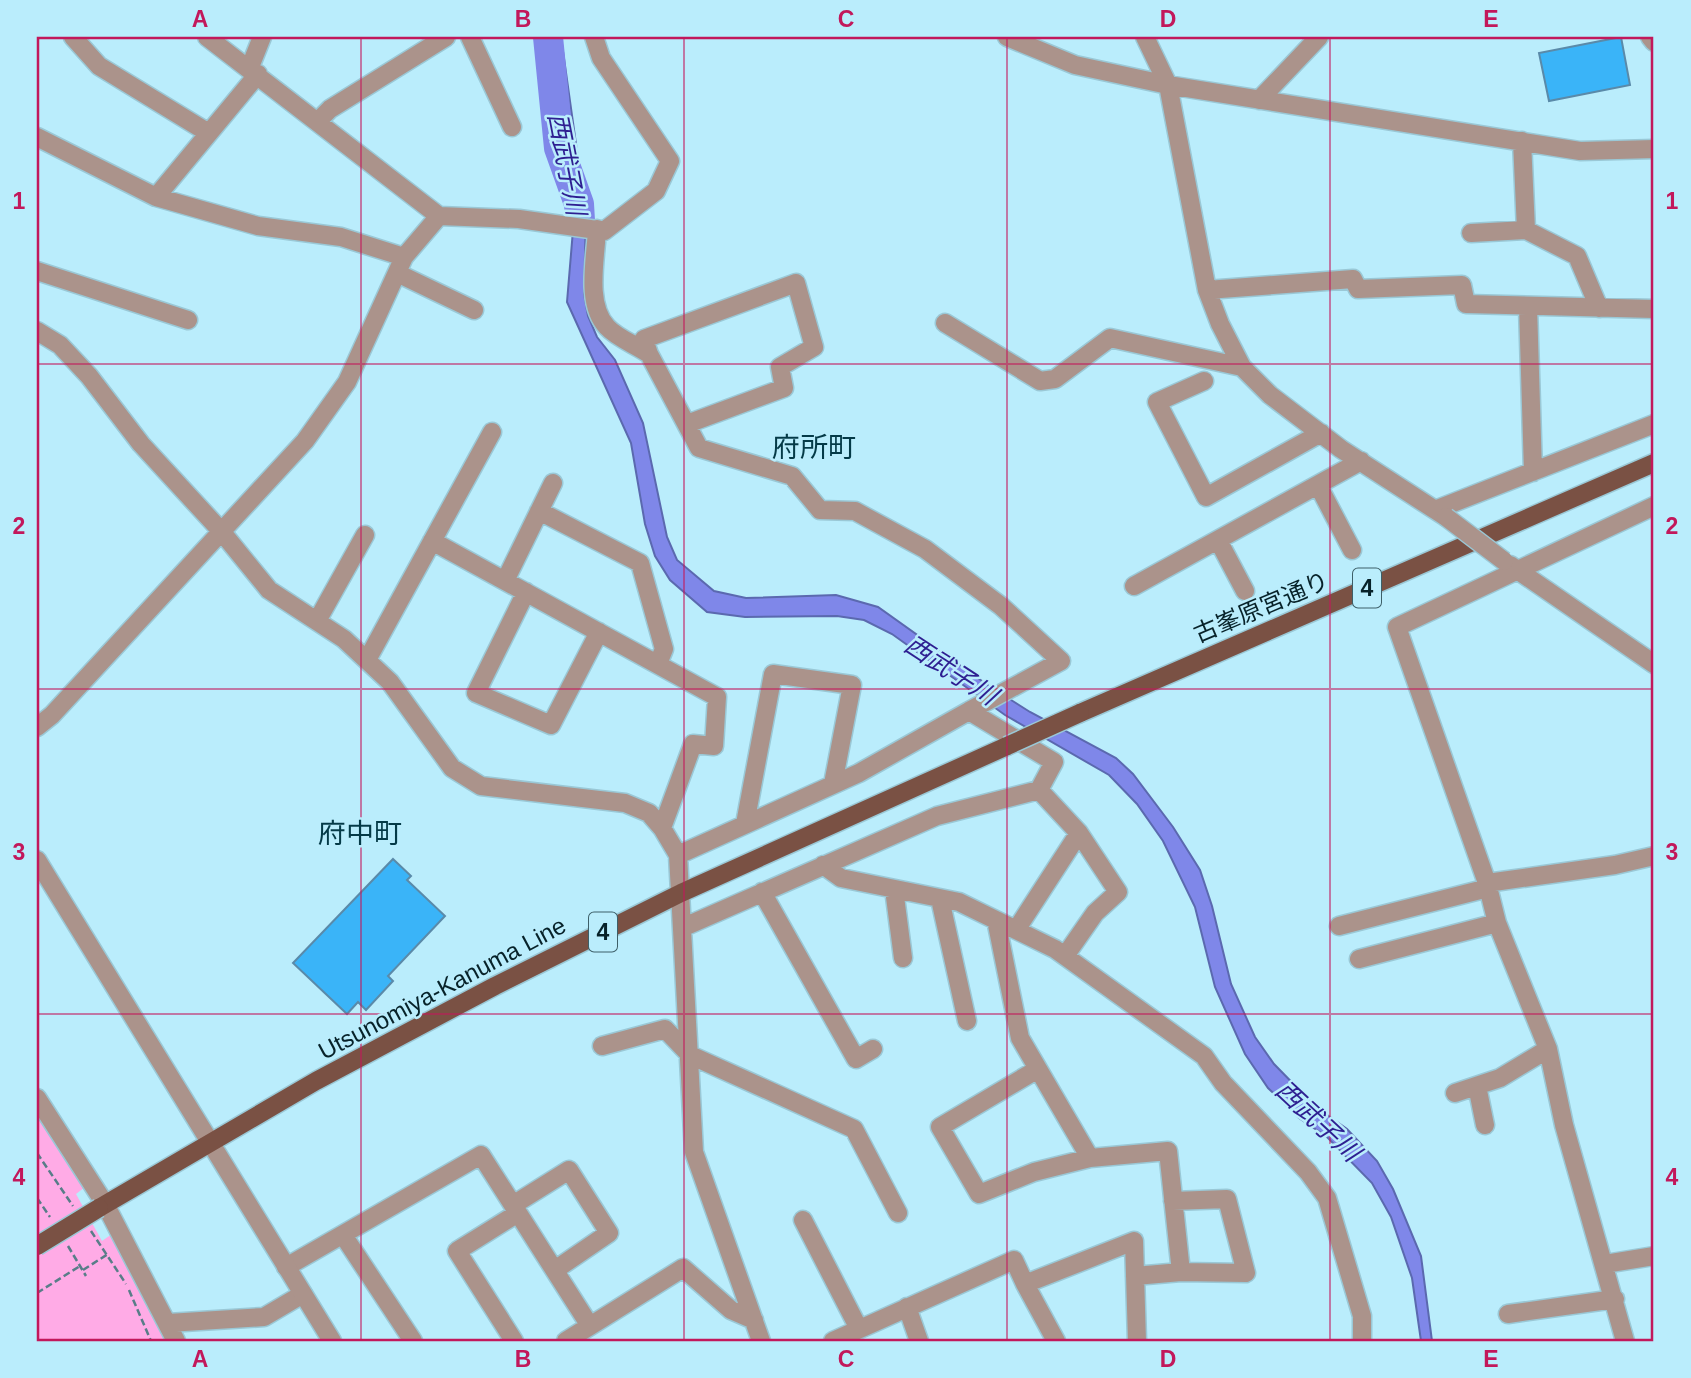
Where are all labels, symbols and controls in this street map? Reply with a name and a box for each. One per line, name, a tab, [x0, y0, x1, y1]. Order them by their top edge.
text: A	[192, 6, 208, 32]
text: B	[515, 6, 531, 32]
text: C	[838, 6, 854, 32]
text: D	[1160, 6, 1176, 32]
text: E	[1483, 6, 1499, 32]
water label: 西武子川	[542, 110, 592, 221]
text: 1	[13, 188, 26, 214]
text: 1	[1666, 188, 1679, 214]
district label: 府所町	[772, 432, 856, 463]
text: 2	[13, 513, 25, 539]
text: 2	[1666, 513, 1678, 539]
street label: 古峯原宮通り	[1189, 566, 1333, 648]
road number: 4	[1353, 568, 1381, 608]
water label: 西武子川	[899, 629, 1005, 713]
district label: 府中町	[318, 818, 402, 849]
text: 3	[13, 839, 25, 865]
text: 3	[1666, 839, 1678, 865]
street label: Utsunomiya-Kanuma Line	[314, 911, 570, 1065]
road number: 4	[589, 912, 617, 951]
water label: 西武子川	[1270, 1075, 1368, 1169]
text: 4	[13, 1164, 26, 1190]
text: 4	[1666, 1164, 1679, 1190]
text: A	[192, 1346, 208, 1372]
text: B	[515, 1346, 531, 1372]
text: C	[838, 1346, 854, 1372]
text: D	[1160, 1346, 1176, 1372]
text: E	[1483, 1346, 1499, 1372]

